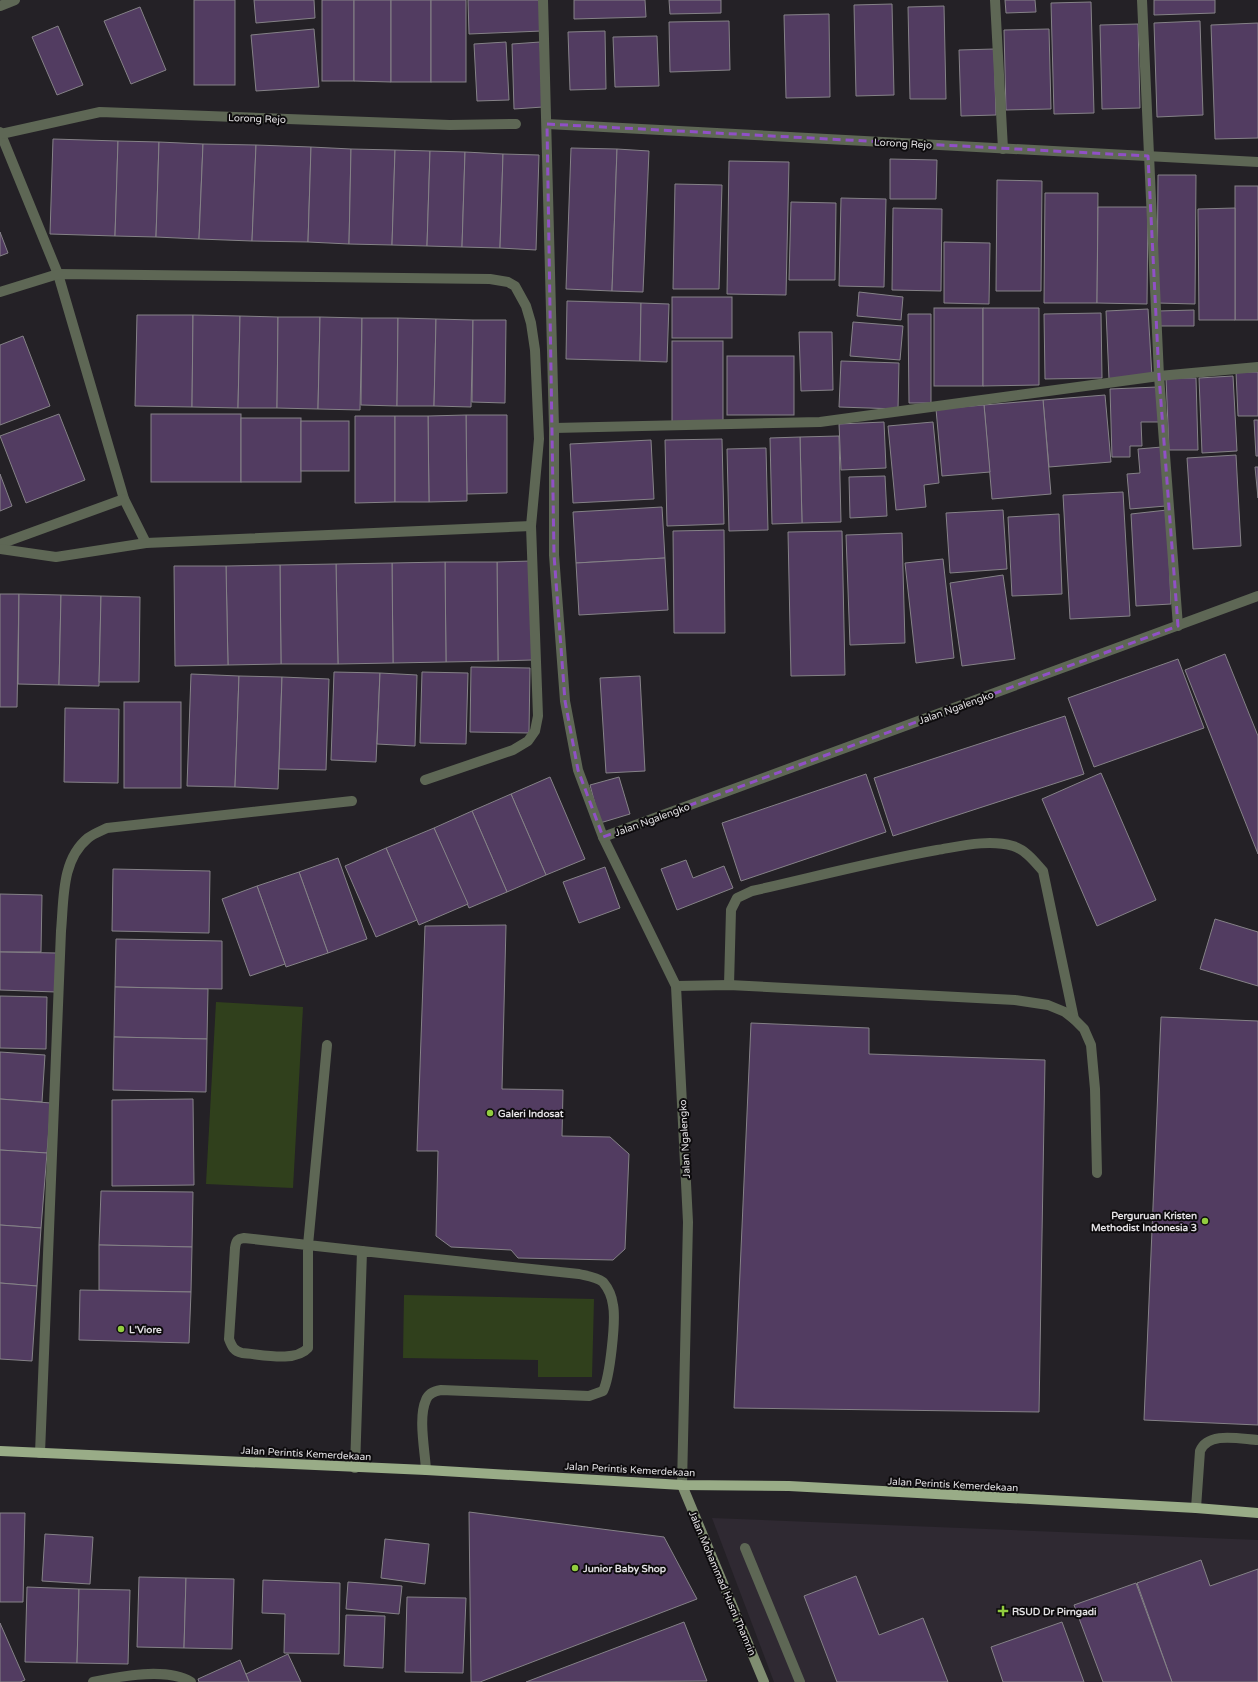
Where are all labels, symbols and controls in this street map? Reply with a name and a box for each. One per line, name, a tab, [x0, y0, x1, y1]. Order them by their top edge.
street label: Lorong Rejo	[228, 112, 286, 126]
street label: Lorong Rejo	[874, 136, 932, 152]
street label: Jalan Ngalengko	[917, 689, 995, 727]
street label: Jalan Ngalengko	[613, 801, 691, 839]
street label: Jalan Ngalengko	[677, 1099, 693, 1179]
marker: Galeri Indosat	[485, 1108, 495, 1118]
place label: Galeri Indosat	[498, 1108, 564, 1120]
place label: Perguruan Kristen Methodist Indonesia 3	[1091, 1210, 1197, 1234]
marker: Perguruan Kristen Methodist Indonesia 3	[1200, 1216, 1210, 1226]
marker: L'Viore	[116, 1324, 126, 1334]
place label: L'Viore	[129, 1324, 162, 1336]
street label: Jalan Perintis Kemerdekaan	[240, 1445, 372, 1463]
street label: Jalan Perintis Kemerdekaan	[564, 1461, 696, 1479]
street label: Jalan Perintis Kemerdekaan	[887, 1476, 1019, 1494]
street label: Jalan Mohammad Husni Thamrin	[686, 1509, 758, 1658]
marker: Junior Baby Shop	[570, 1563, 580, 1573]
place label: Junior Baby Shop	[582, 1563, 667, 1575]
marker: RSUD Dr Pirngadi	[997, 1605, 1009, 1617]
place label: RSUD Dr Pirngadi	[1012, 1606, 1097, 1618]

